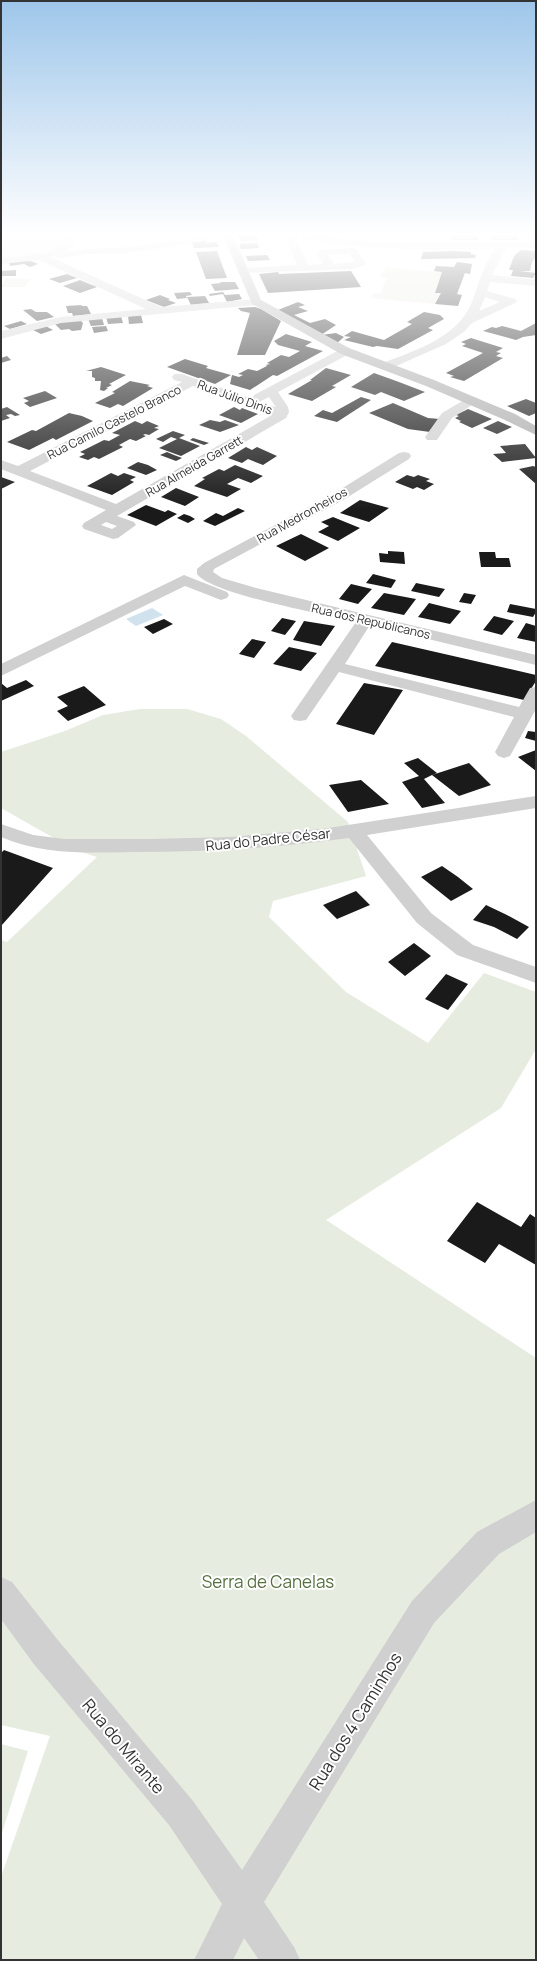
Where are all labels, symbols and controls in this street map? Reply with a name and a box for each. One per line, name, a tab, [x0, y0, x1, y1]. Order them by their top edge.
street label: Rua Júlio Dinis	[195, 376, 275, 418]
street label: Rua Camilo Castelo Branco	[44, 381, 184, 463]
street label: Rua Almeida Garrett	[142, 431, 246, 501]
street label: Rua Medronheiros	[254, 483, 350, 547]
street label: Rua dos Republicanos	[310, 599, 432, 643]
street label: Rua do Padre César	[205, 823, 331, 855]
park label: Serra de Canelas	[202, 1570, 334, 1593]
street label: Rua dos 4 Caminhos	[303, 1648, 407, 1794]
street label: Rua do Mirante	[78, 1694, 171, 1798]

